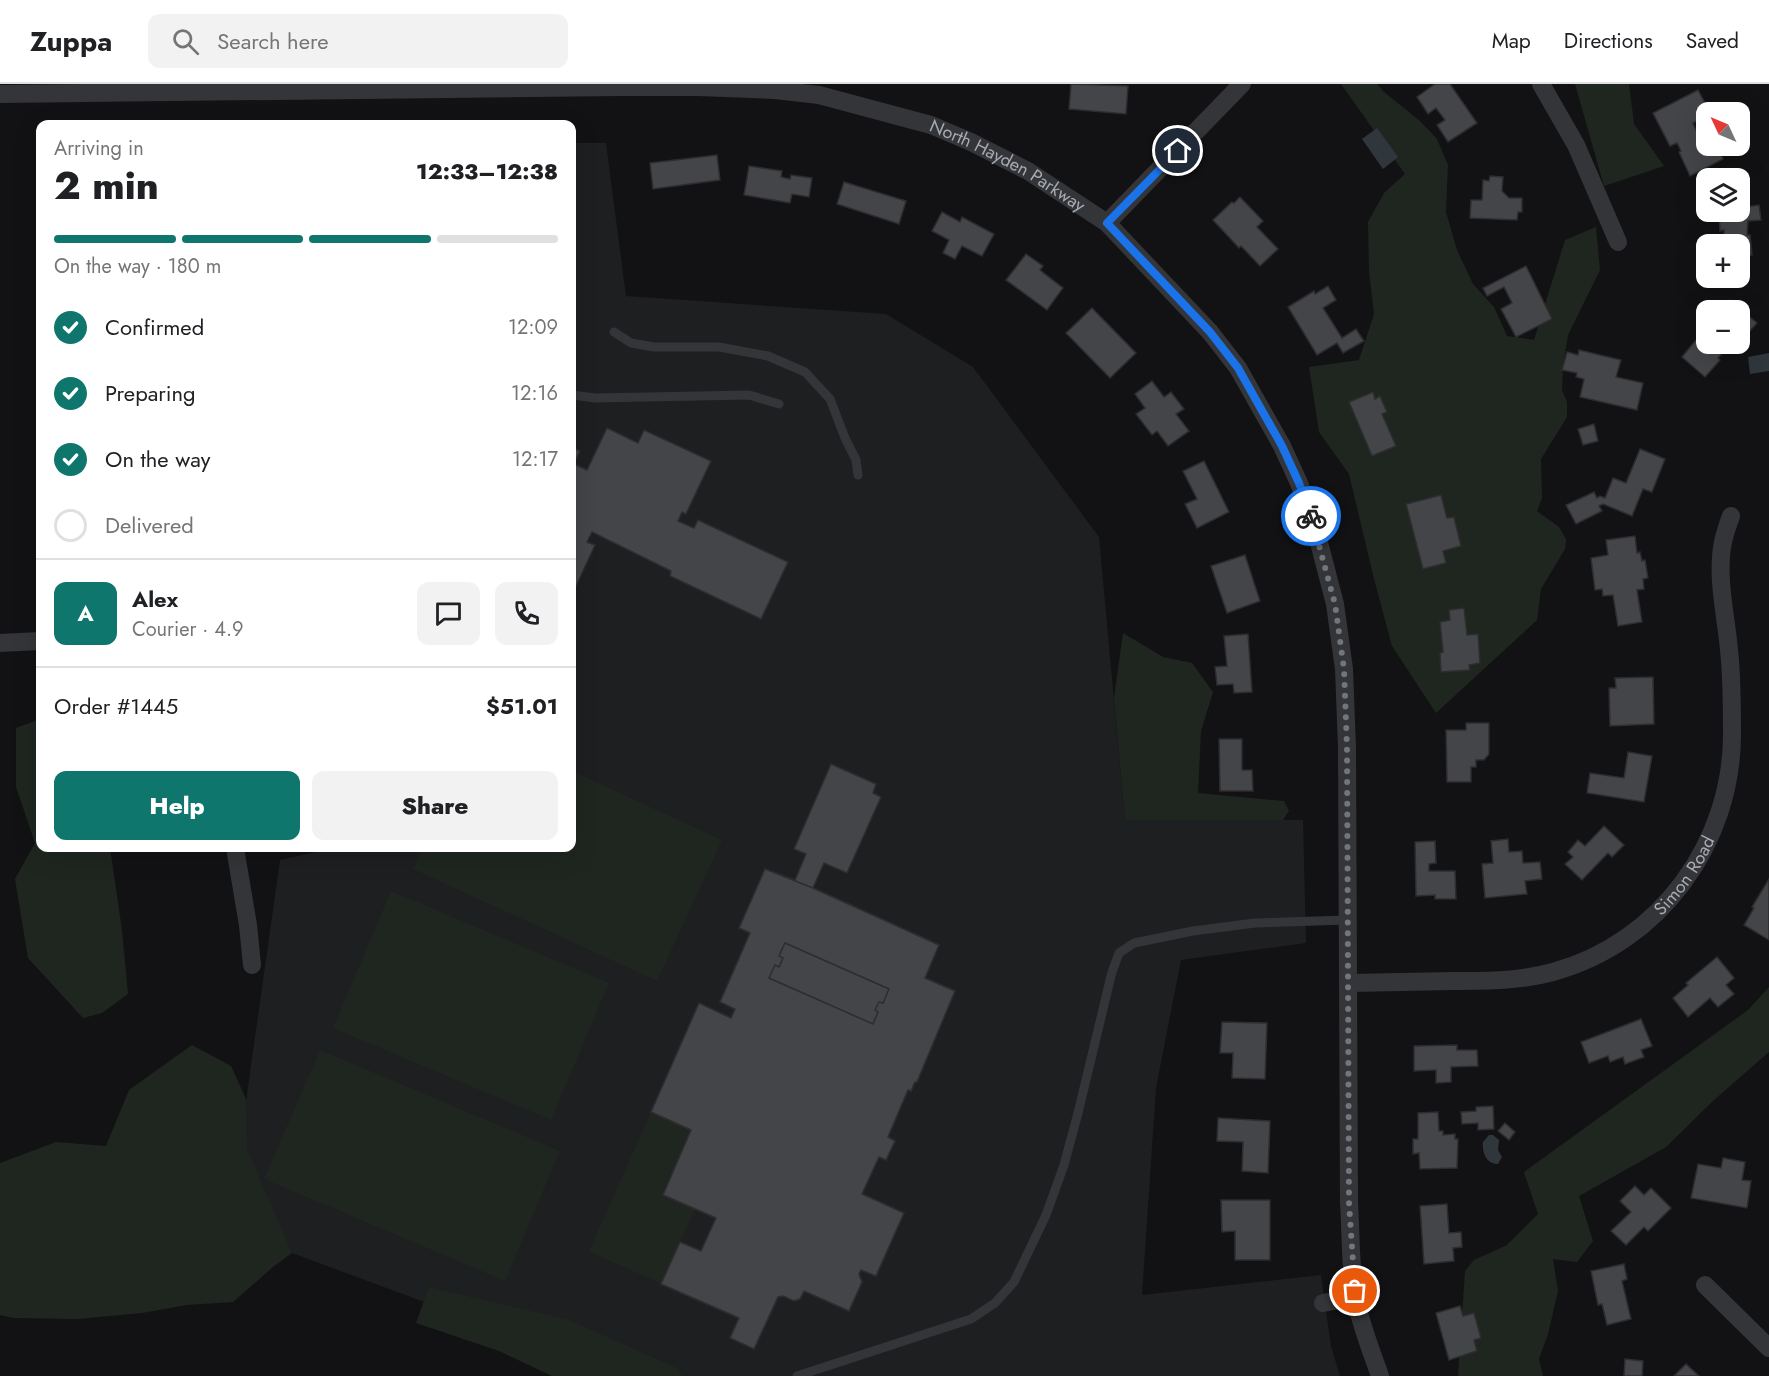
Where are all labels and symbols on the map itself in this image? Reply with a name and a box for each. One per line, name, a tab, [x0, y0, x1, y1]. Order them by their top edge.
north arrow	[1696, 102, 1750, 156]
street label: North Hayden Parkway	[926, 113, 1091, 218]
pin	[1152, 125, 1203, 176]
courier	[1281, 486, 1341, 546]
street label: Simon Road	[1648, 832, 1721, 921]
pin	[1329, 1265, 1380, 1316]

